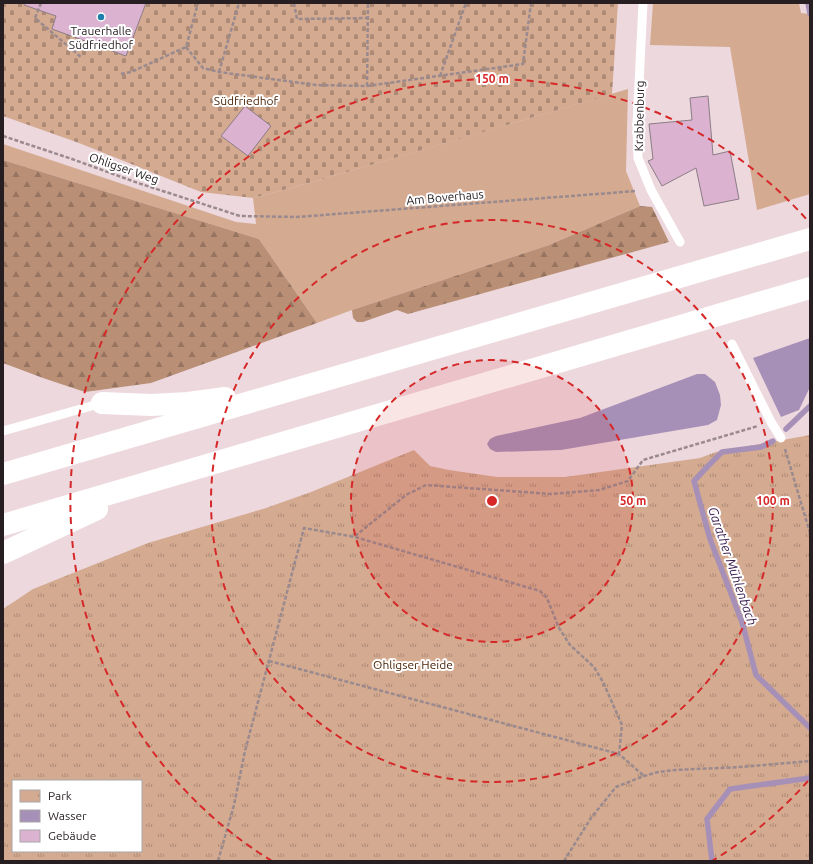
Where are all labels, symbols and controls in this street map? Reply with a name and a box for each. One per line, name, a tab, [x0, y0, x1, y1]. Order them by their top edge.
marker: Trauerhalle Südfriedhof	[96, 12, 106, 22]
place label: Trauerhalle Südfriedhof	[69, 24, 134, 51]
text: 150 m	[475, 72, 509, 85]
street label: Krabbenburg	[632, 80, 646, 152]
park label: Südfriedhof	[214, 94, 279, 107]
street label: Ohligser Weg	[88, 150, 160, 186]
street label: Am Boverhaus	[406, 187, 484, 207]
centre of rings	[485, 494, 499, 508]
text: 50 m	[620, 494, 646, 507]
text: 100 m	[756, 494, 790, 507]
water label: Garather Mühlenbach	[706, 505, 760, 627]
park label: Ohligser Heide	[373, 658, 453, 671]
legend	[12, 780, 142, 852]
text: Park	[48, 789, 72, 802]
text: Wasser	[48, 809, 87, 822]
text: Gebäude	[48, 829, 96, 842]

